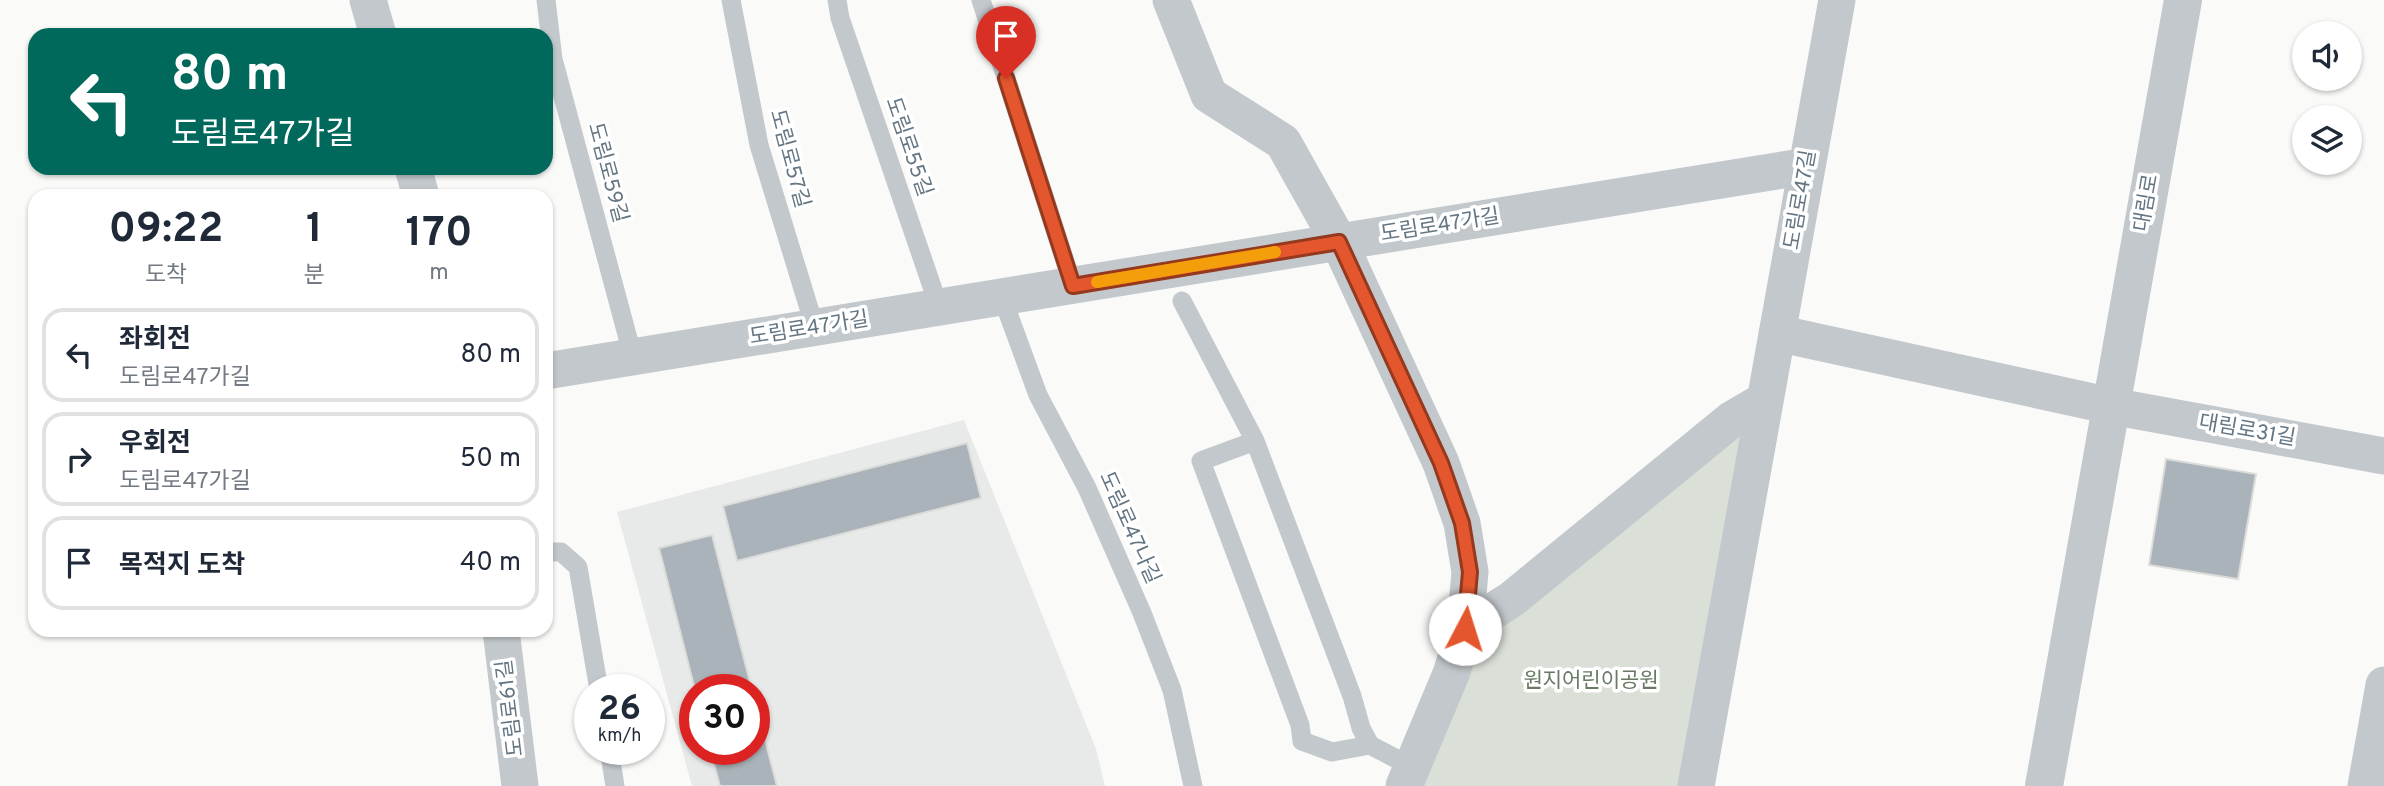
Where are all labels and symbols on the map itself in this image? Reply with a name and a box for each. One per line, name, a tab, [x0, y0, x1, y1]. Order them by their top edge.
pin	[976, 6, 1036, 78]
street label: 도림로55길	[878, 94, 938, 200]
street label: 도림로57길	[763, 107, 815, 211]
street label: 도림로59길	[581, 120, 633, 226]
street label: 도림로47길	[1779, 148, 1823, 252]
street label: 대림로	[2129, 172, 2165, 234]
street label: 도림로47가길	[1378, 203, 1502, 249]
street label: 도림로47가길	[747, 306, 871, 352]
street label: 대림로31길	[2197, 409, 2297, 453]
street label: 도림로47나길	[1092, 468, 1166, 588]
position arrow	[1428, 592, 1502, 666]
street label: 도림로61길	[492, 658, 530, 758]
park label: 원지어린이공원	[1523, 668, 1659, 695]
speed limit sign: 30	[679, 674, 770, 765]

